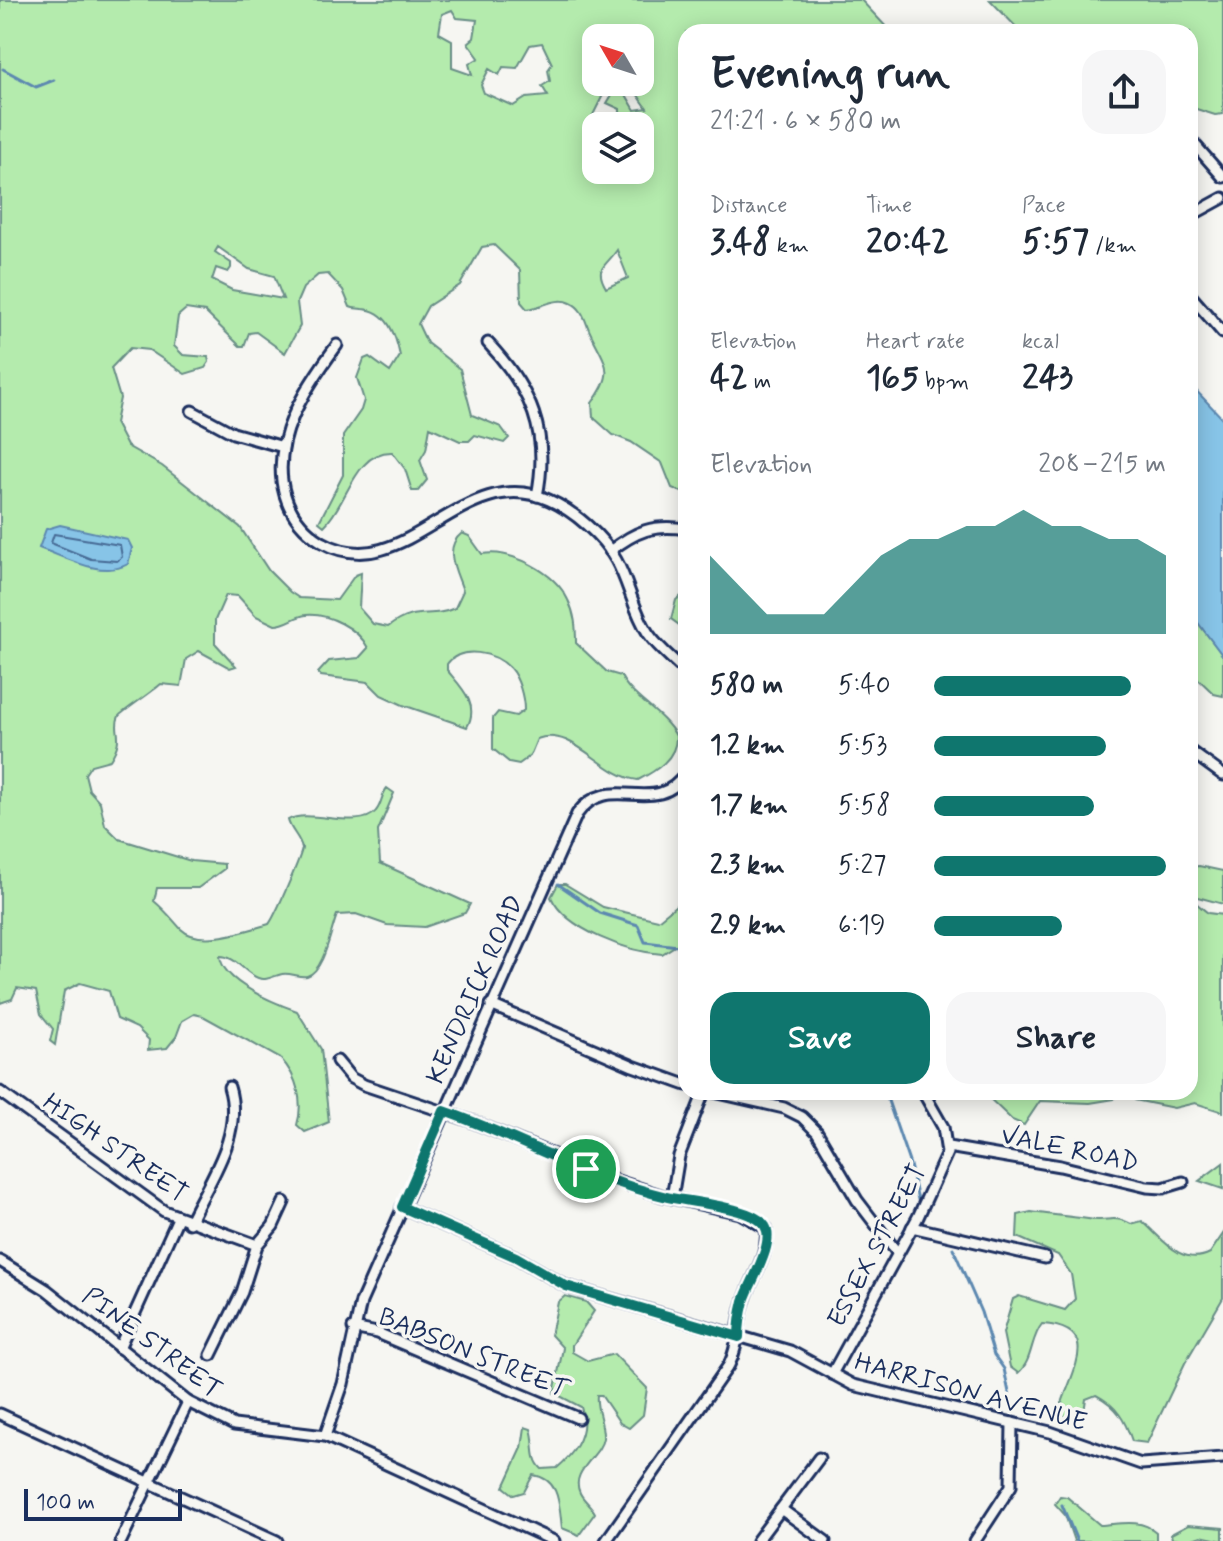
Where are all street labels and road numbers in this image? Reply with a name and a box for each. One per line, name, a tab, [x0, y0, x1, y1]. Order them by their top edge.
street label: KENDRICK ROAD	[419, 890, 533, 1090]
street label: HIGH STREET	[35, 1086, 194, 1211]
street label: VALE ROAD	[998, 1119, 1141, 1181]
street label: ESSEX STREET	[820, 1158, 935, 1334]
street label: PINE STREET	[75, 1280, 228, 1407]
street label: BABSON STREET	[373, 1300, 575, 1408]
street label: HARRISON AVENUE	[851, 1346, 1090, 1440]

